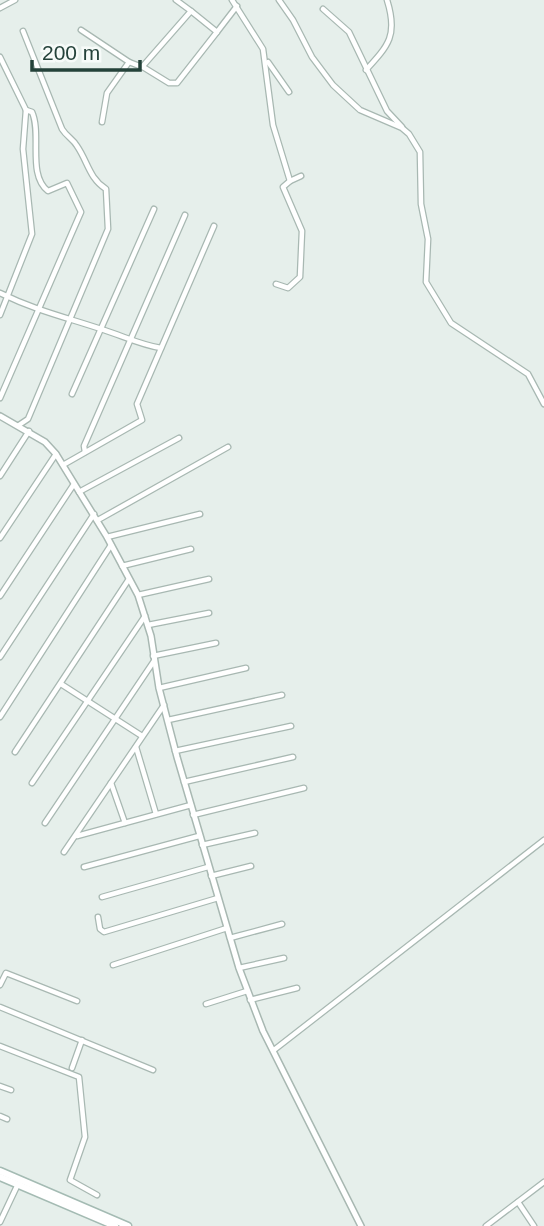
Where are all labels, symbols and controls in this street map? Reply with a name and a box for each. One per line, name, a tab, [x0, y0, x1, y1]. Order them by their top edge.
scale bar	[32, 28, 140, 72]
text: 200 m	[42, 41, 100, 64]

